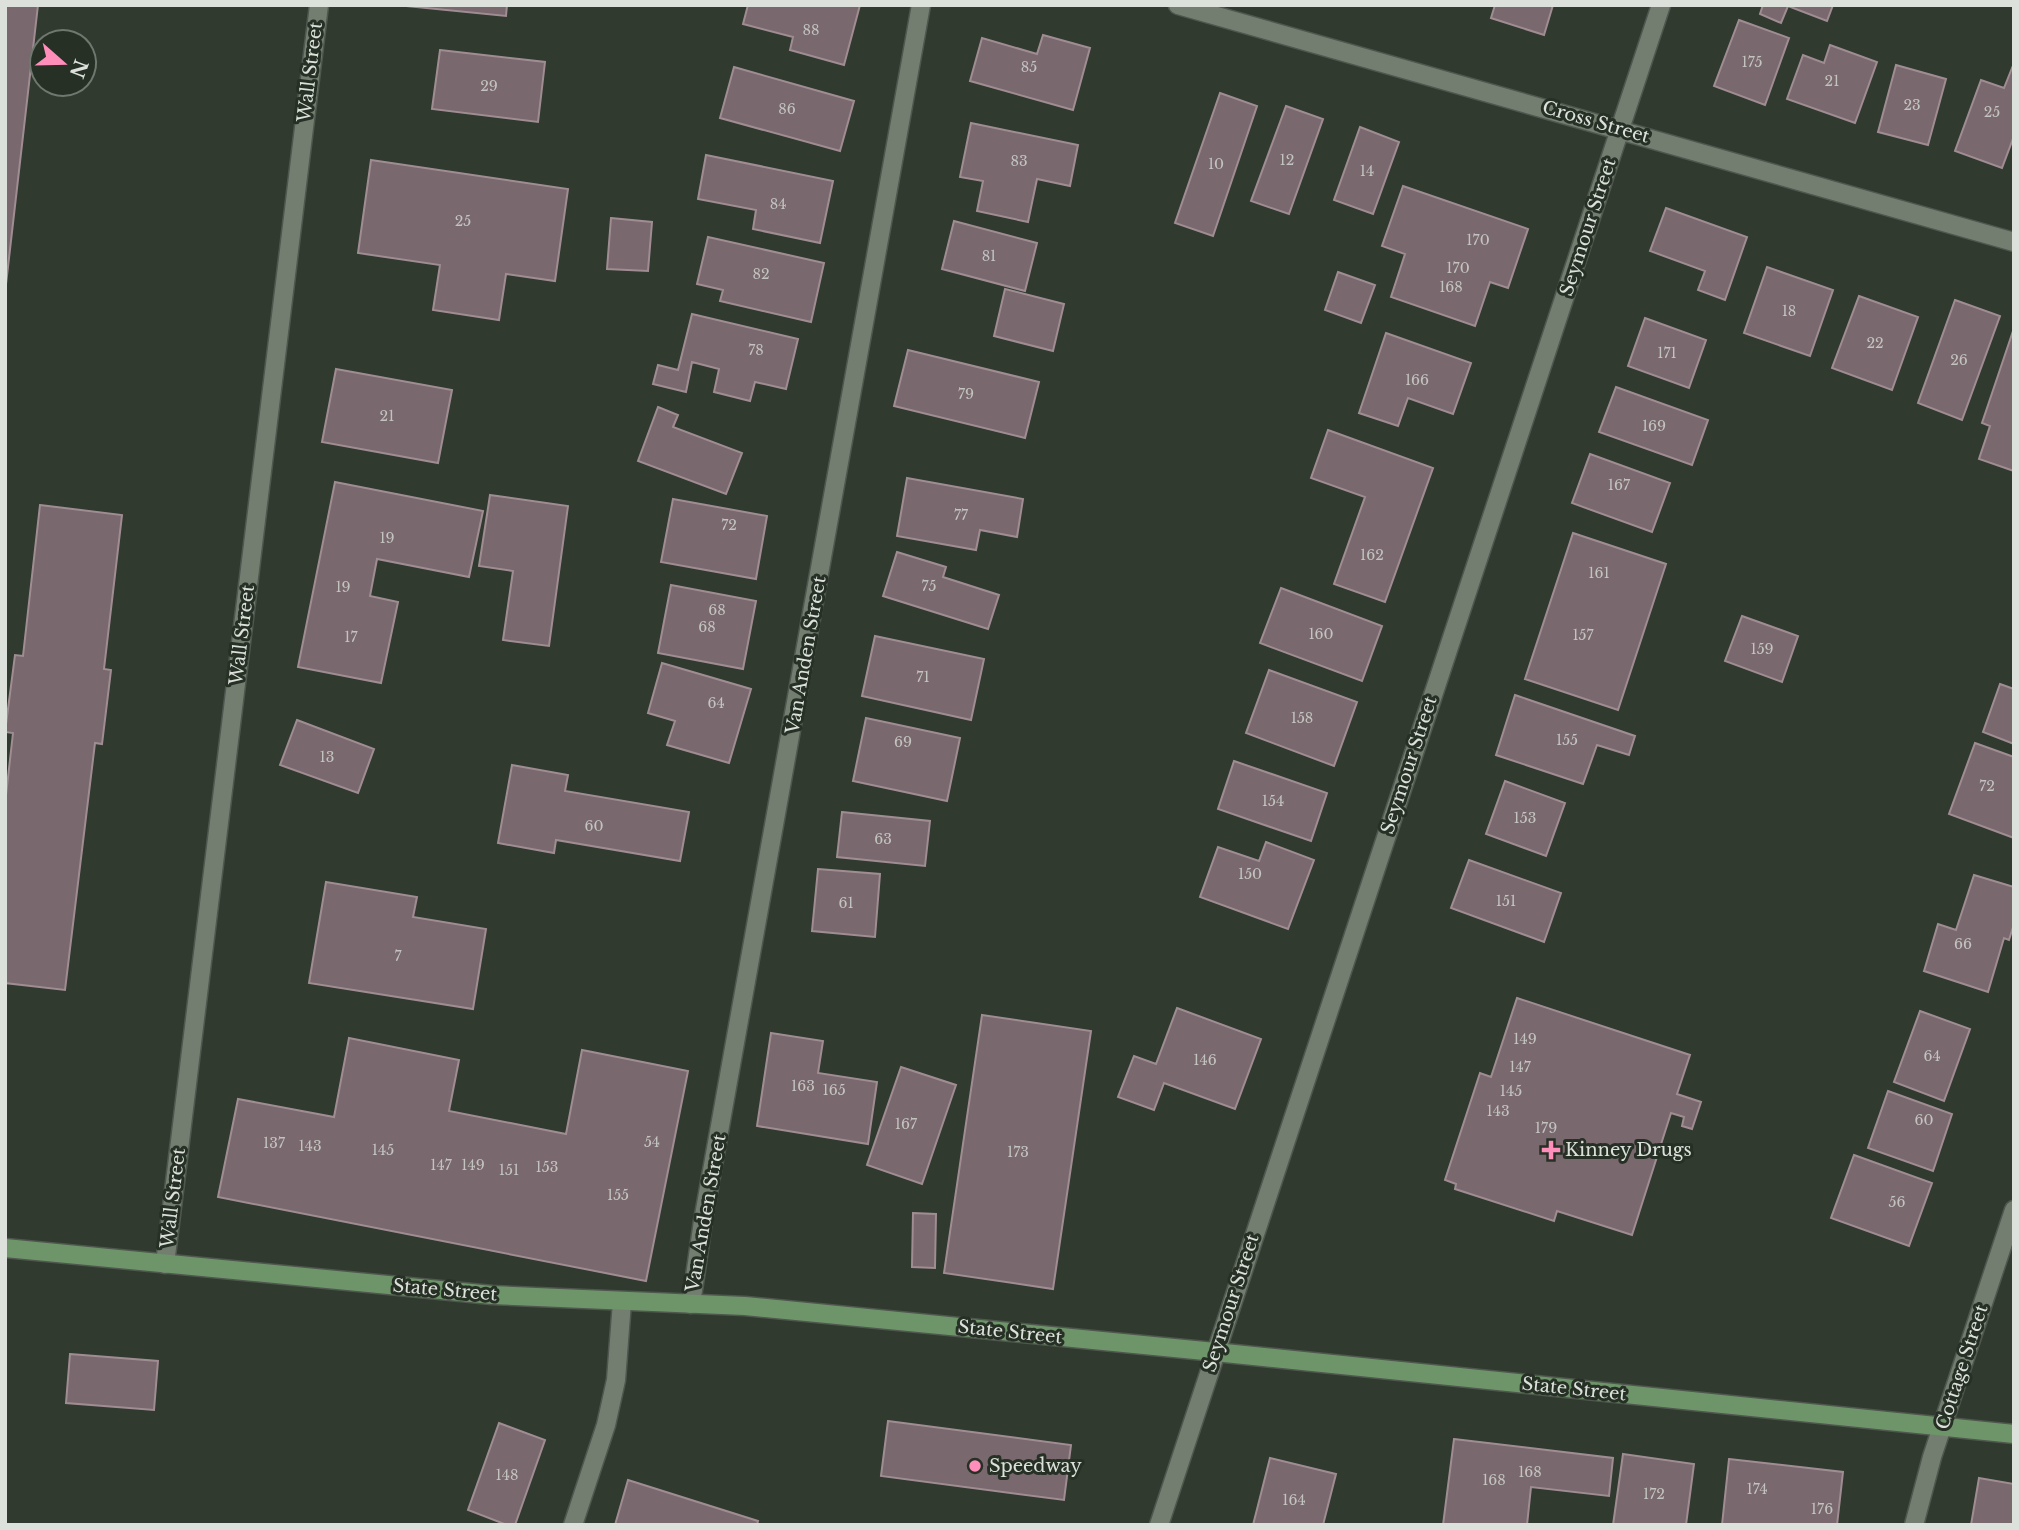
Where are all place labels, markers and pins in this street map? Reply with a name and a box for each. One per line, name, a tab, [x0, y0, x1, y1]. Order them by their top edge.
place label: Kinney Drugs	[1565, 1139, 1692, 1161]
marker: Kinney Drugs	[1543, 1142, 1559, 1158]
place label: Speedway	[989, 1455, 1082, 1477]
marker: Speedway	[967, 1458, 983, 1474]

